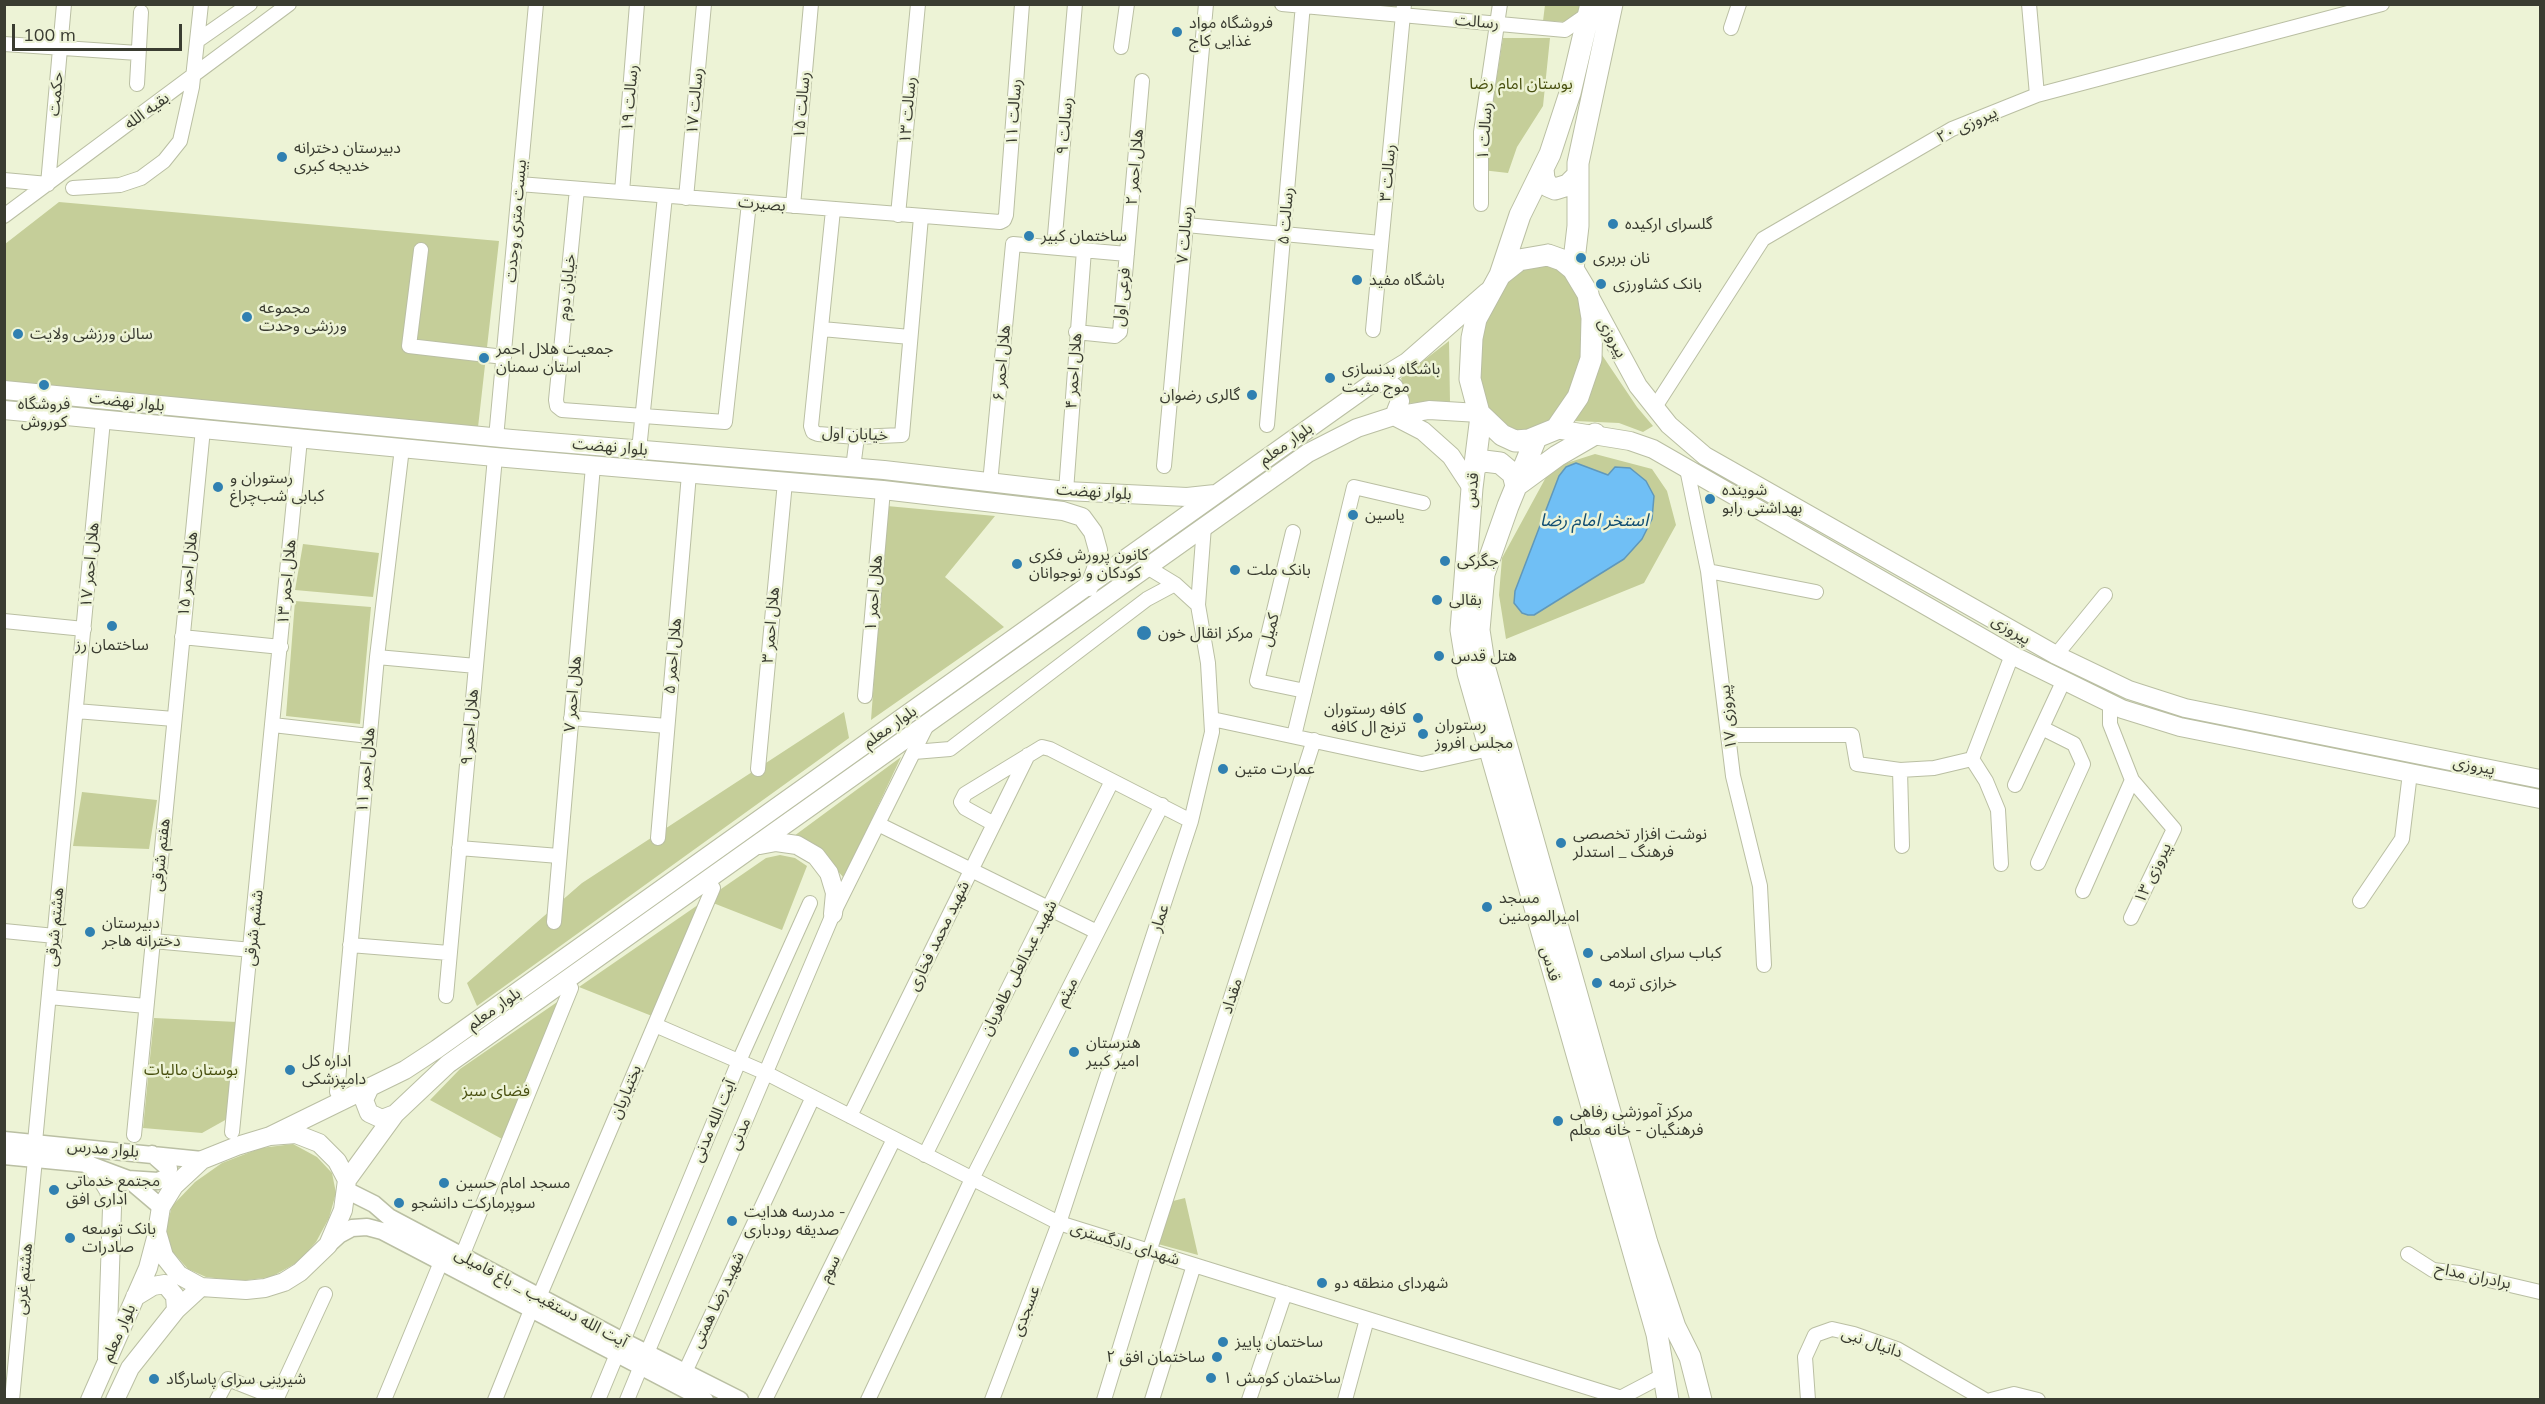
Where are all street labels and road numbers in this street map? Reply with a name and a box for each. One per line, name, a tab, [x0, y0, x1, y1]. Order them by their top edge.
street label: رسالت	[1454, 11, 1500, 33]
street label: رسالت ۱۹	[618, 64, 642, 132]
street label: رسالت ۱۷	[683, 67, 707, 135]
street label: حکمت	[45, 71, 67, 117]
street label: رسالت ۱۵	[790, 71, 814, 139]
street label: رسالت ۱۳	[896, 76, 920, 144]
street label: رسالت ۱۱	[1002, 78, 1026, 146]
street label: بقیه الله	[121, 88, 173, 134]
street label: رسالت ۹	[1053, 96, 1077, 156]
street label: رسالت ۱	[1473, 102, 1497, 160]
street label: پیروزی ۲۰	[1934, 103, 2000, 147]
street label: هلال احمر ۲	[1122, 128, 1148, 206]
street label: رسالت ۳	[1376, 143, 1400, 203]
street label: بیست متری وحدت	[501, 159, 531, 283]
street label: رسالت ۵	[1274, 186, 1298, 246]
street label: بصیرت	[737, 192, 787, 216]
street label: رسالت ۷	[1173, 205, 1197, 265]
street label: خیابان دوم	[554, 253, 580, 321]
street label: فرعی اول	[1109, 267, 1135, 327]
street label: پیروزی	[1593, 315, 1631, 361]
street label: هلال احمر ۶	[989, 324, 1015, 402]
street label: هلال احمر ۴	[1062, 332, 1086, 410]
street label: بلوار نهضت	[88, 389, 166, 415]
street label: بلوار معلم	[1255, 419, 1317, 469]
street label: خیابان اول	[821, 423, 889, 445]
street label: بلوار نهضت	[572, 434, 648, 460]
street label: قدس	[1461, 472, 1483, 508]
street label: بلوار نهضت	[1056, 480, 1132, 504]
street label: هلال احمر ۱۷	[77, 522, 103, 608]
street label: هلال احمر ۱۵	[174, 531, 202, 617]
street label: هلال احمر ۱۳	[274, 539, 300, 625]
street label: هلال احمر ۱	[861, 554, 887, 632]
street label: هلال احمر ۳	[758, 586, 784, 664]
street label: کمیل	[1257, 611, 1283, 649]
street label: پیروزی	[1988, 611, 2034, 649]
street label: هلال احمر ۵	[660, 617, 686, 695]
street label: هلال احمر ۷	[560, 655, 586, 733]
street label: پیروزی ۱۷	[1715, 684, 1741, 750]
street label: هلال احمر ۹	[457, 688, 483, 766]
street label: بلوار معلم	[859, 702, 921, 752]
street label: هلال احمر ۱۱	[353, 727, 379, 813]
street label: پیروزی	[2451, 753, 2497, 779]
street label: هفتم شرقی	[148, 817, 174, 893]
street label: پیروزی ۱۳	[2130, 840, 2176, 906]
street label: شهید محمد فخاری	[904, 878, 974, 994]
street label: هشتم شرقی	[42, 887, 68, 967]
street label: ششم شرقی	[240, 889, 268, 967]
street label: شهید عبدالعلی طاهریان	[977, 897, 1061, 1039]
street label: عمار	[1147, 902, 1173, 934]
street label: قدس	[1536, 945, 1564, 983]
street label: میثم	[1052, 975, 1082, 1009]
street label: مقداد	[1217, 976, 1247, 1016]
street label: بلوار معلم	[463, 984, 525, 1034]
street label: بختیاریان	[606, 1062, 646, 1122]
street label: آیت الله مدنی	[688, 1077, 740, 1165]
street label: مدنی	[725, 1115, 755, 1153]
street label: بلوار مدرس	[66, 1136, 140, 1162]
street label: شهدای دادگستری	[1068, 1218, 1182, 1270]
street label: هشتم غربی	[11, 1242, 37, 1316]
street label: آیت الله دستغیب _ باغ فامیلی	[451, 1244, 631, 1352]
street label: شهید رضا همتی	[687, 1249, 749, 1351]
street label: سوم	[815, 1252, 845, 1286]
street label: برادران مداح	[2433, 1259, 2513, 1293]
street label: عسجدی	[1008, 1283, 1044, 1339]
street label: بلوار معلم	[98, 1301, 140, 1365]
street label: دانیال نبی	[1839, 1324, 1905, 1362]

